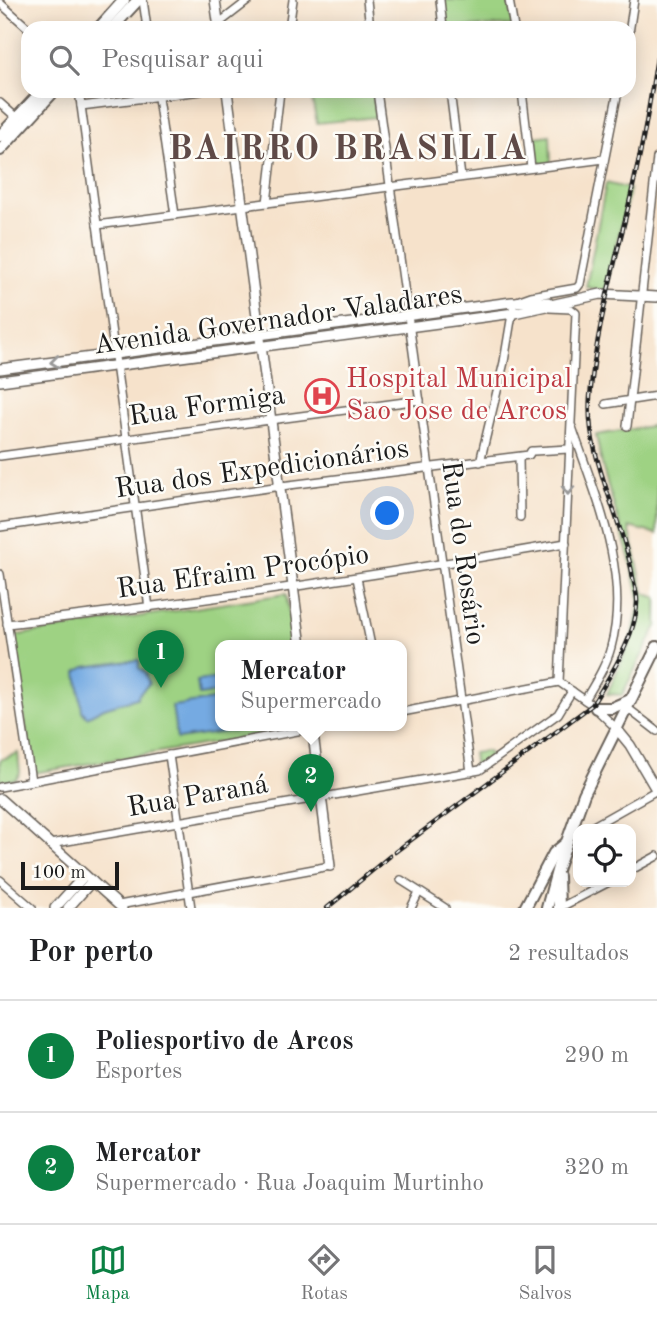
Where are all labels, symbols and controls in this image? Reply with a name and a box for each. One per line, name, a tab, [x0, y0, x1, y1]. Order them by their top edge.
search box	[21, 21, 636, 98]
icon: search	[45, 41, 83, 79]
text: Pesquisar aqui	[101, 47, 263, 73]
district label: BAIRRO BRASILIA	[168, 132, 528, 167]
street label: Avenida Governador Valadares	[92, 281, 464, 361]
one-way arrow	[49, 354, 61, 369]
place label: Hospital Municipal Sao Jose de Arcos	[346, 366, 572, 426]
hospital icon: Hospital Municipal Sao Jose de Arcos	[303, 377, 341, 415]
street label: Rua Formiga	[127, 382, 287, 432]
street label: Rua dos Expedicionários	[113, 436, 411, 504]
street label: Rua do Rosário	[435, 459, 489, 647]
one-way arrow	[560, 485, 575, 496]
your location	[370, 496, 404, 530]
street label: Rua Efraim Procópio	[115, 541, 371, 605]
pin: 1	[138, 630, 184, 688]
popup	[215, 640, 407, 731]
text: Mercator	[240, 659, 346, 685]
text: Supermercado	[240, 690, 382, 713]
pin: 2	[288, 754, 334, 812]
street label: Rua Paraná	[125, 771, 271, 823]
map controls	[573, 824, 636, 887]
button: locate	[573, 824, 636, 887]
scale bar	[21, 859, 119, 891]
text: 100 m	[32, 864, 85, 883]
text: Por perto	[28, 938, 154, 968]
text: 2 resultados	[508, 942, 629, 965]
text: Poliesportivo de Arcos	[95, 1029, 353, 1055]
text: 1	[44, 1044, 58, 1067]
text: 290 m	[564, 1044, 629, 1067]
text: Esportes	[95, 1060, 182, 1083]
text: Mercator	[95, 1141, 201, 1167]
text: 2	[44, 1156, 58, 1179]
text: 320 m	[564, 1156, 629, 1179]
text: Supermercado · Rua Joaquim Murtinho	[95, 1172, 484, 1195]
tab: Mapa	[85, 1241, 130, 1306]
tab: Rotas	[301, 1241, 348, 1306]
tab: Salvos	[519, 1241, 572, 1306]

